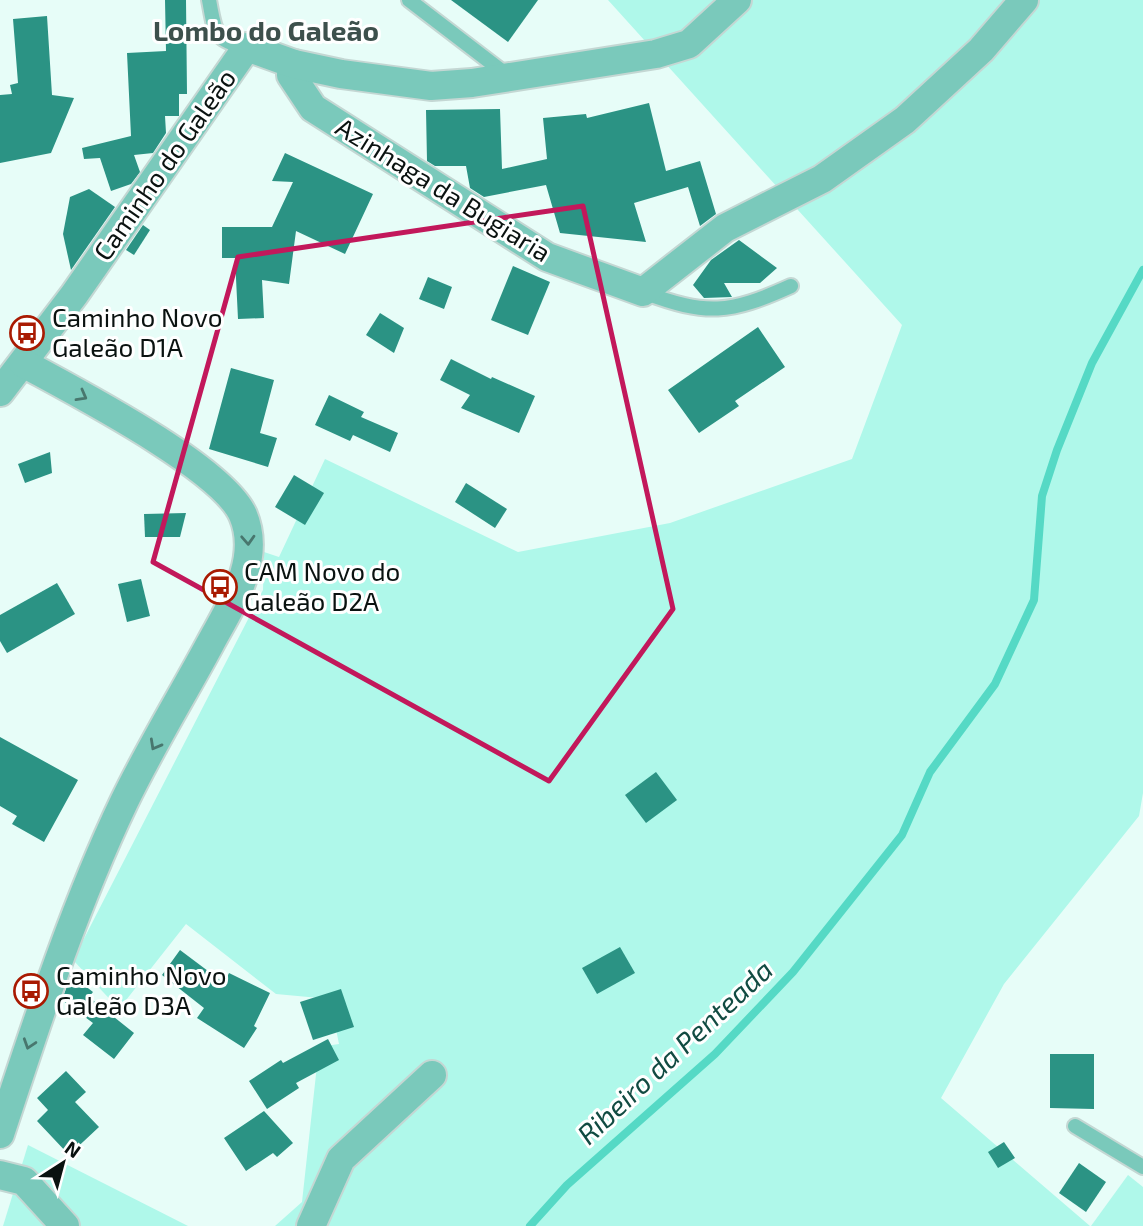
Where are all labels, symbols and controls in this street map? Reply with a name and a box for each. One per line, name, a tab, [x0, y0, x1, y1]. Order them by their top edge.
district label: Lombo do Galeão	[153, 13, 379, 47]
street label: Caminho do Galeão	[86, 63, 241, 266]
street label: Azinhaga da Bugiaria	[331, 110, 557, 267]
place label: Caminho Novo Galeão D1A	[52, 301, 222, 362]
bus stop icon: Caminho Novo Galeão D1A	[8, 314, 46, 352]
one-way arrow	[75, 388, 88, 401]
one-way arrow	[240, 535, 255, 546]
place label: CAM Novo do Galeão D2A	[244, 555, 400, 616]
bus stop icon: CAM Novo do Galeão D2A	[201, 568, 239, 606]
one-way arrow	[150, 737, 163, 750]
water label: Ribeiro da Penteada	[570, 952, 779, 1151]
place label: Caminho Novo Galeão D3A	[56, 959, 226, 1020]
bus stop icon: Caminho Novo Galeão D3A	[12, 972, 50, 1010]
one-way arrow	[23, 1038, 38, 1050]
north arrow	[28, 1128, 98, 1198]
text: N	[61, 1136, 86, 1162]

